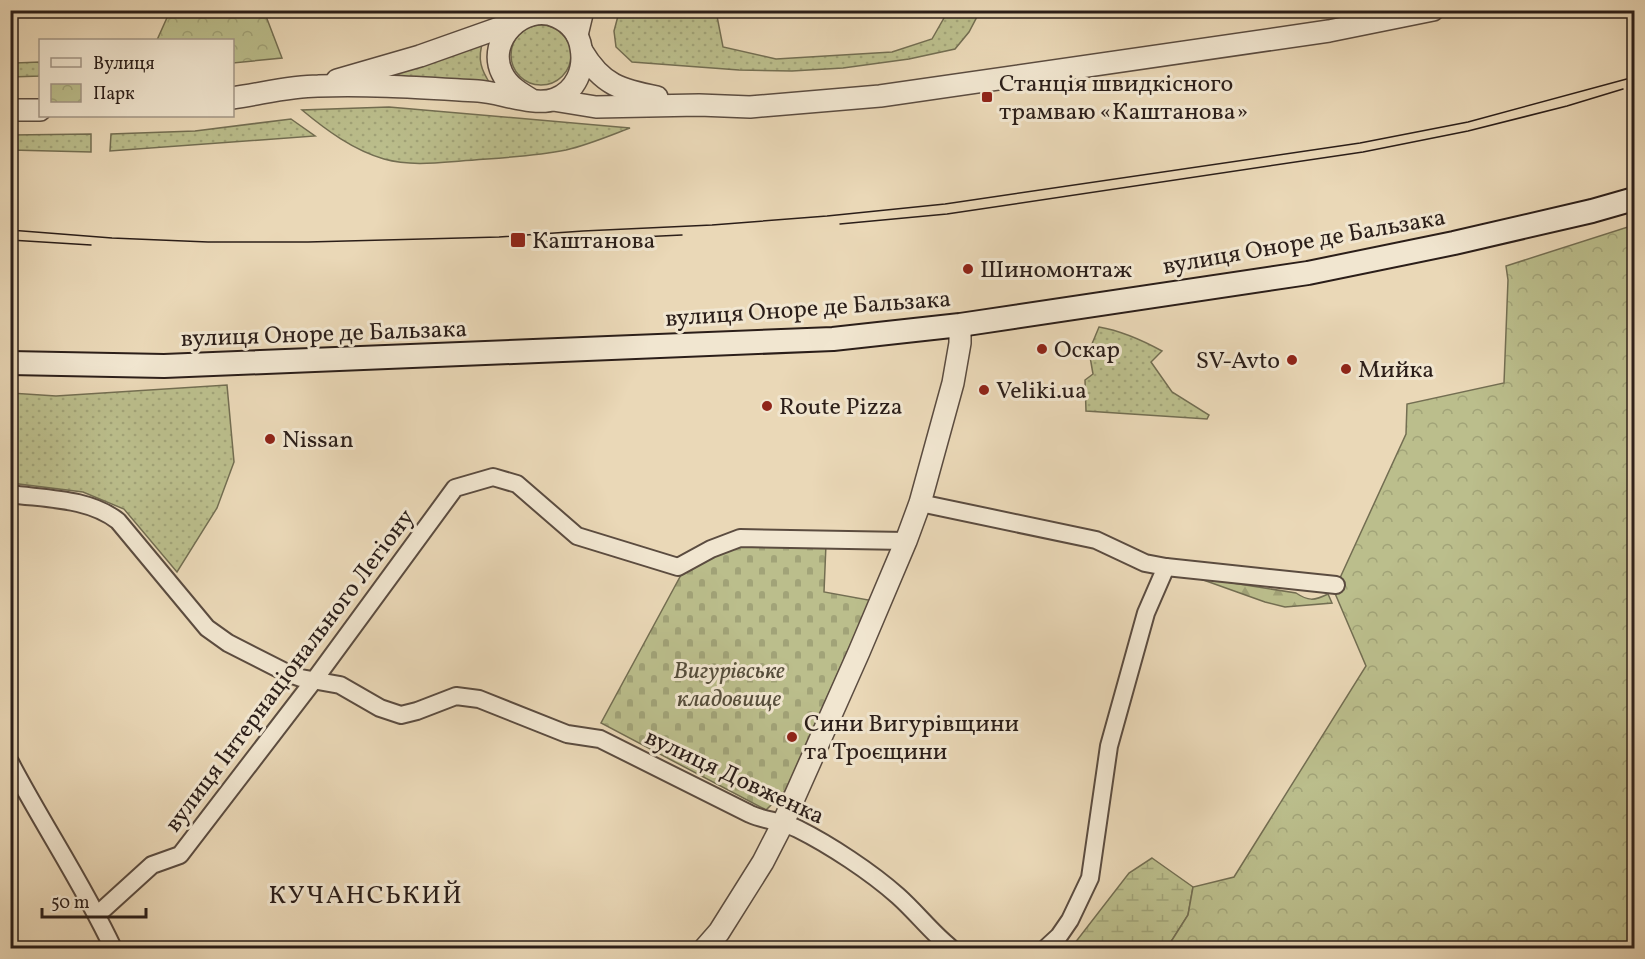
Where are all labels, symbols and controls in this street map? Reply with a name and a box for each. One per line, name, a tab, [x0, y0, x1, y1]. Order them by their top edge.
legend	[39, 39, 234, 117]
text: Вулиця	[93, 52, 155, 77]
place label: Станція швидкісного трамваю «Каштанова»	[999, 68, 1248, 130]
text: Парк	[93, 82, 135, 107]
marker: Станція швидкісного трамваю «Каштанова»	[980, 90, 994, 104]
street label: вулиця Оноре де Бальзака	[1160, 201, 1448, 285]
place label: Каштанова	[532, 225, 656, 259]
marker: Каштанова	[509, 231, 527, 249]
place label: Шиномонтаж	[980, 254, 1132, 288]
marker: Шиномонтаж	[961, 262, 975, 276]
street label: вулиця Оноре де Бальзака	[664, 283, 952, 337]
street label: вулиця Оноре де Бальзака	[180, 313, 468, 357]
place label: Оскар	[1054, 334, 1120, 368]
marker: Оскар	[1035, 342, 1049, 356]
place label: SV-Avto	[1196, 345, 1280, 379]
marker: SV-Avto	[1285, 353, 1299, 367]
place label: Мийка	[1358, 354, 1434, 388]
marker: Мийка	[1339, 362, 1353, 376]
place label: Veliki.ua	[996, 375, 1087, 409]
marker: Veliki.ua	[977, 383, 991, 397]
place label: Route Pizza	[779, 391, 903, 425]
marker: Route Pizza	[760, 399, 774, 413]
place label: Nissan	[282, 424, 354, 458]
marker: Nissan	[263, 432, 277, 446]
street label: вулиця Інтернаціонального Легіону	[158, 502, 424, 840]
park label: Вигурівське кладовище	[673, 655, 785, 717]
place label: Сини Вигурівщини та Троєщини	[804, 708, 1019, 770]
street label: вулиця Довженка	[639, 721, 830, 834]
marker: Сини Вигурівщини та Троєщини	[785, 730, 799, 744]
district label: КУЧАНСЬКИЙ	[269, 878, 463, 914]
scale bar	[42, 881, 146, 919]
text: 50 m	[51, 891, 90, 916]

